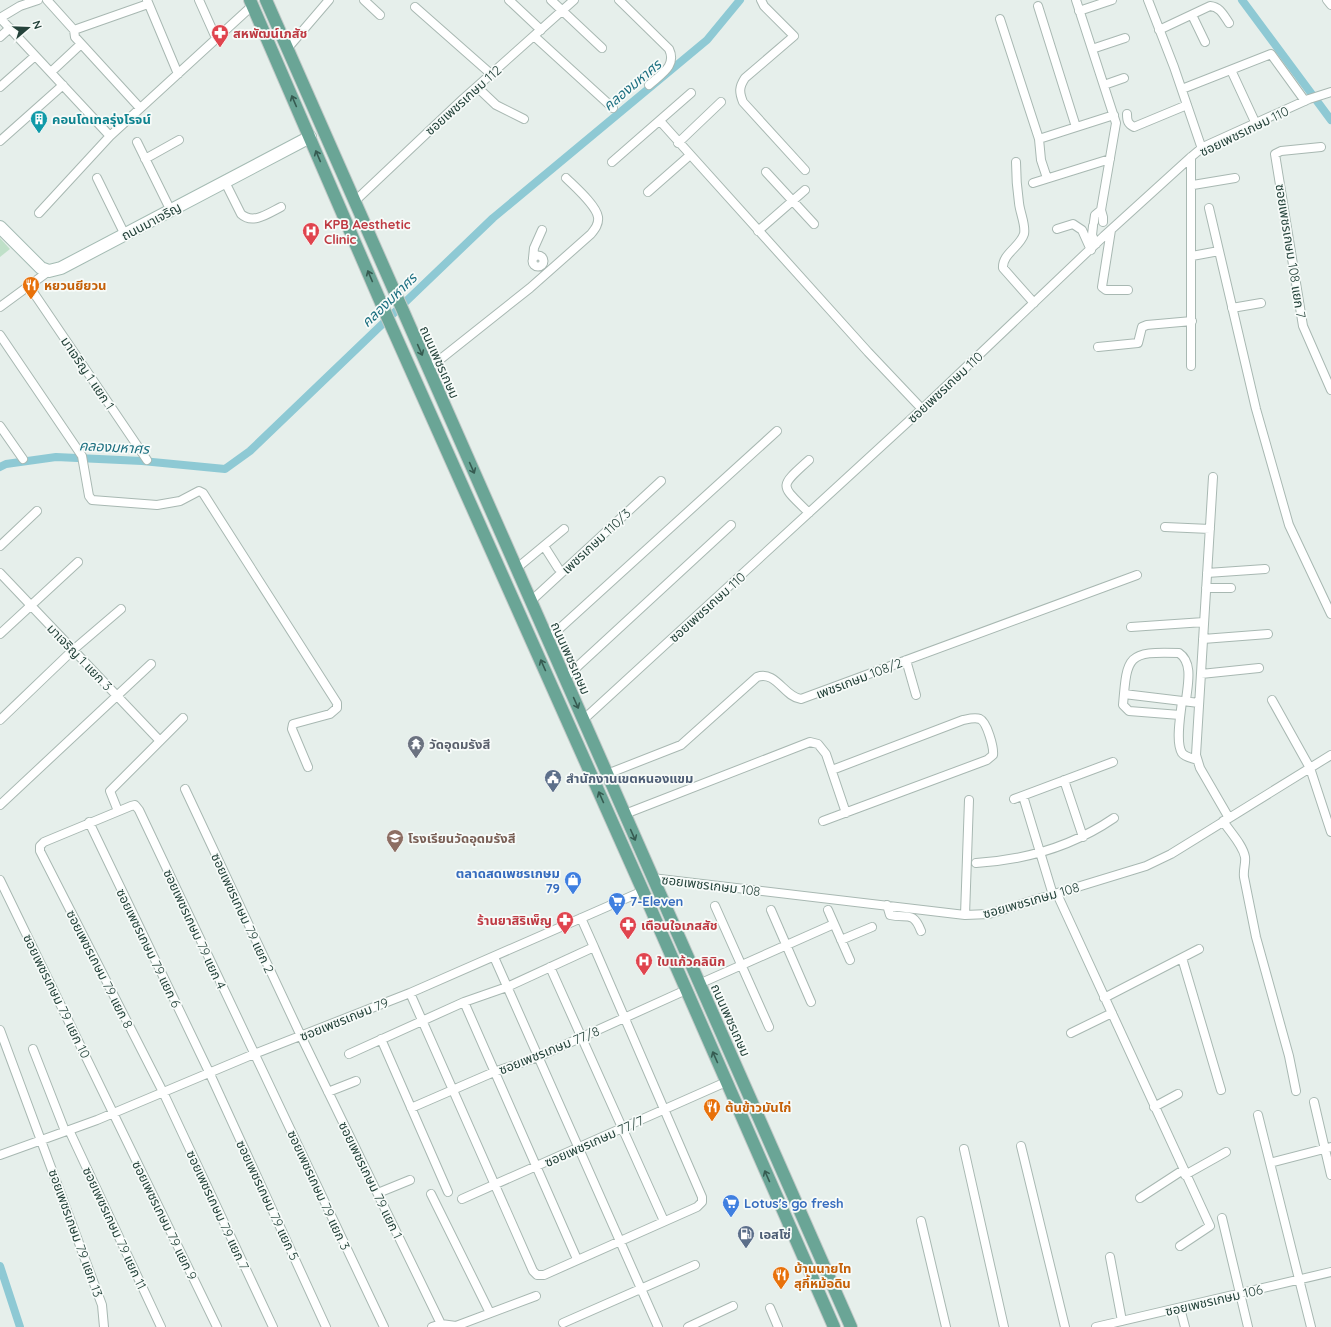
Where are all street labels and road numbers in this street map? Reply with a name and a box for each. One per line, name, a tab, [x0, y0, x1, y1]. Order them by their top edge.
street label: ซอยเพชรเกษม 112	[422, 62, 504, 138]
street label: ซอยเพชรเกษม 110	[1197, 102, 1292, 160]
street label: ซอยเพชรเกษม 108 แยก 7	[1272, 183, 1310, 320]
street label: ถนนมาเจริญ	[118, 199, 184, 243]
street label: ถนนเพชรเกษม	[417, 323, 463, 401]
street label: มาเจริญ 1 แยก 1	[58, 333, 118, 413]
street label: ซอยเพชรเกษม 110	[904, 348, 986, 426]
street label: เพชรเกษม 110/3	[558, 505, 634, 577]
street label: ซอยเพชรเกษม 110	[665, 568, 749, 646]
street label: ถนนเพชรเกษม	[548, 619, 594, 697]
street label: มาเจริญ 1 แยก 3	[44, 620, 116, 694]
street label: เพชรเกษม 108/2	[814, 654, 904, 702]
street label: ซอยเพชรเกษม 79 แยก 2	[208, 850, 278, 976]
street label: ซอยเพชรเกษม 79 แยก 4	[160, 867, 230, 992]
street label: ซอยเพชรเกษม 108	[661, 871, 761, 899]
street label: ซอยเพชรเกษม 108	[981, 879, 1081, 921]
street label: ซอยเพชรเกษม 79 แยก 6	[113, 886, 185, 1010]
street label: ซอยเพชรเกษม 79 แยก 8	[63, 907, 137, 1031]
street label: ซอยเพชรเกษม 79 แยก 10	[20, 931, 94, 1061]
street label: ถนนเพชรเกษม	[708, 981, 754, 1059]
street label: ซอยเพชรเกษม 79	[297, 994, 391, 1044]
street label: ซอยเพชรเกษม 77/8	[496, 1023, 602, 1077]
street label: ซอยเพชรเกษม 77/7	[542, 1112, 646, 1170]
street label: ซอยเพชรเกษม 79 แยก 1	[336, 1119, 406, 1241]
street label: ซอยเพชรเกษม 79 แยก 3	[284, 1128, 354, 1253]
street label: ซอยเพชรเกษม 79 แยก 5	[233, 1137, 303, 1263]
street label: ซอยเพชรเกษม 79 แยก 7	[183, 1148, 253, 1273]
street label: ซอยเพชรเกษม 79 แยก 9	[129, 1158, 201, 1282]
street label: ซอยเพชรเกษม 79 แยก 11	[80, 1164, 150, 1292]
street label: ซอยเพชรเกษม 79 แยก 13	[45, 1167, 107, 1299]
street label: ซอยเพชรเกษม 106	[1164, 1281, 1264, 1319]

